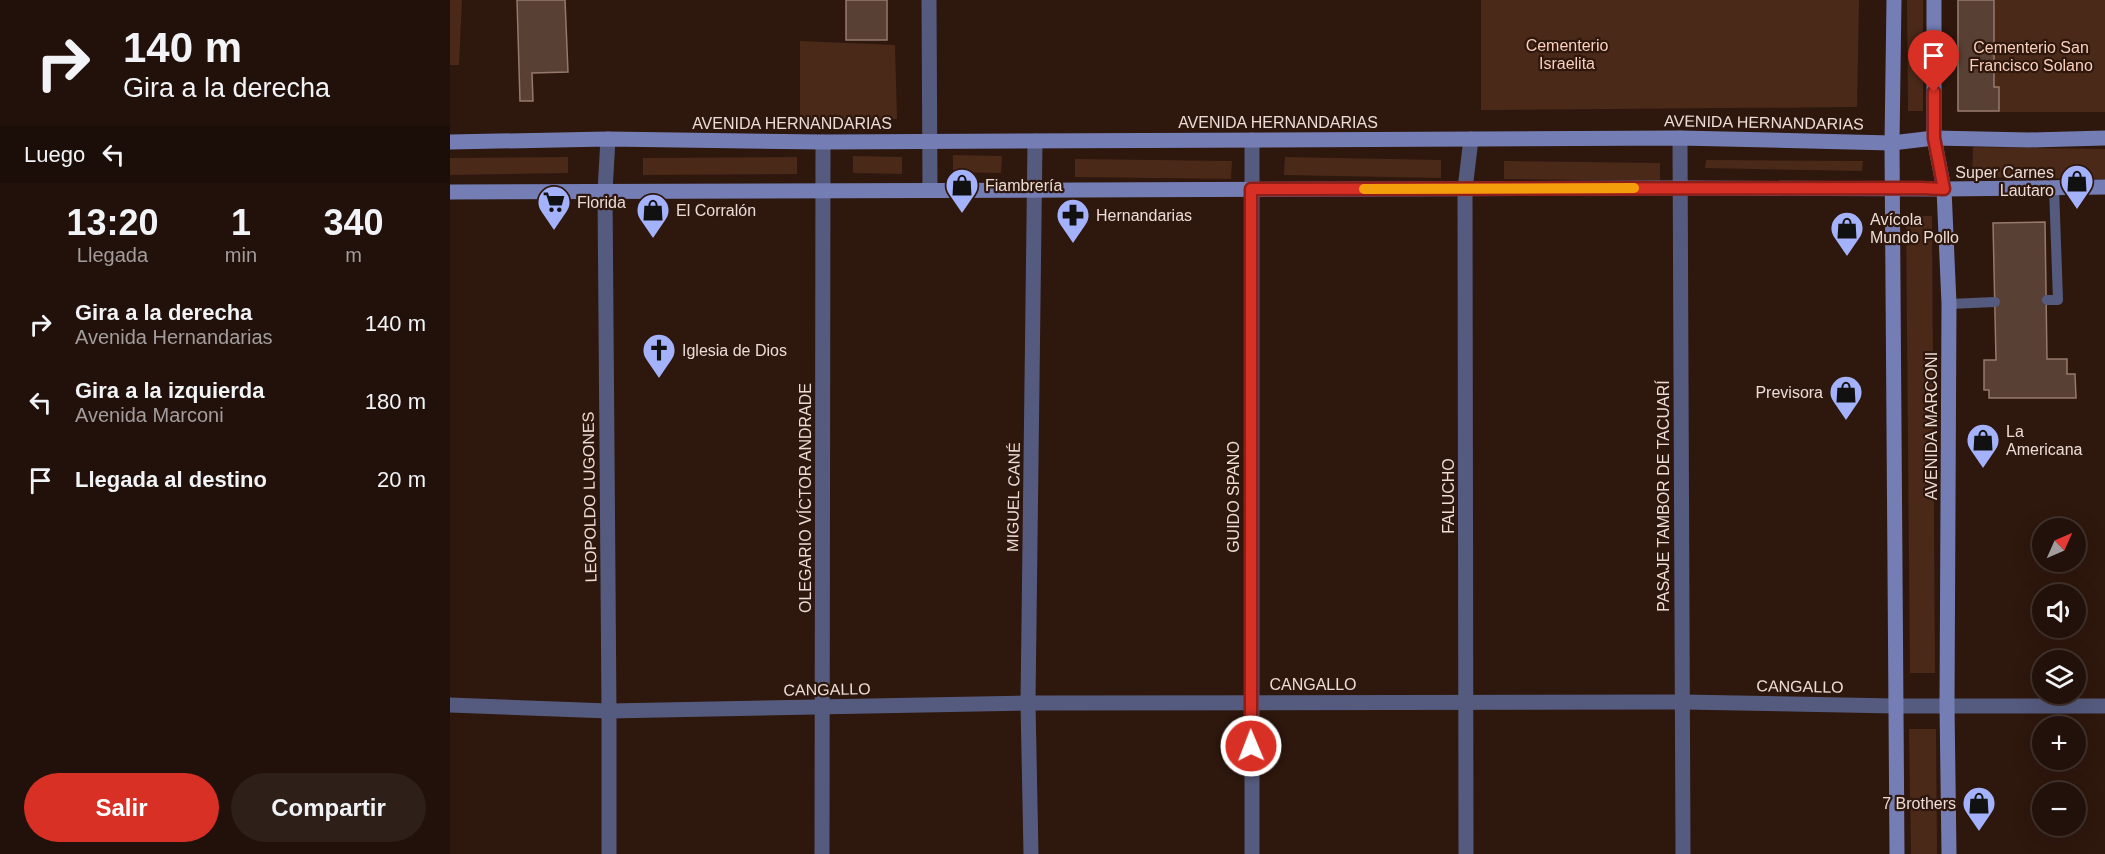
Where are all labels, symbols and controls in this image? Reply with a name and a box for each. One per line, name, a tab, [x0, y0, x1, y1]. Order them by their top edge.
icon: right	[24, 24, 102, 102]
text: 140 m	[123, 24, 242, 71]
pin	[1908, 30, 1959, 92]
park label: Cementerio Israelita	[1526, 37, 1608, 72]
icon: arrive	[1917, 39, 1950, 72]
park label: Cementerio San Francisco Solano	[1969, 39, 2093, 74]
text: Gira a la derecha	[123, 73, 330, 103]
street label: AVENIDA HERNANDARIAS	[1664, 112, 1864, 133]
street label: AVENIDA HERNANDARIAS	[1178, 114, 1378, 131]
street label: AVENIDA HERNANDARIAS	[692, 115, 892, 132]
icon: left	[97, 138, 130, 171]
text: Luego	[24, 142, 85, 167]
shop icon: Super Carnes Lautaro	[2059, 163, 2095, 210]
place label: Super Carnes Lautaro	[1955, 164, 2054, 199]
shop icon: Fiambrería	[944, 167, 980, 214]
place label: Fiambrería	[985, 177, 1062, 194]
supermarket icon: Florida	[536, 184, 572, 231]
shop icon: El Corralón	[635, 192, 671, 239]
place label: Florida	[577, 194, 626, 211]
pharmacy icon: Hernandarias	[1055, 197, 1091, 244]
text: 13:20	[66, 202, 158, 243]
text: 1	[231, 202, 251, 243]
text: 340	[323, 202, 384, 243]
place label: El Corralón	[676, 202, 756, 219]
place label: Hernandarias	[1096, 207, 1192, 224]
shop icon: Avícola Mundo Pollo	[1829, 210, 1865, 257]
place label: Avícola Mundo Pollo	[1870, 211, 1959, 246]
text: Llegada	[77, 244, 148, 266]
text: min	[225, 244, 257, 266]
text: m	[345, 244, 362, 266]
text: Gira a la derecha	[75, 300, 252, 325]
icon: right	[24, 308, 57, 341]
text: 140 m	[365, 311, 426, 336]
text: Avenida Hernandarias	[75, 326, 273, 348]
church icon: Iglesia de Dios	[641, 332, 677, 379]
place label: Iglesia de Dios	[682, 342, 787, 359]
street label: AVENIDA MARCONI	[1923, 352, 1940, 500]
shop icon: Previsora	[1828, 374, 1864, 421]
text: Gira a la izquierda	[75, 378, 265, 403]
street label: PASAJE TAMBOR DE TACUARÍ	[1654, 380, 1672, 612]
street label: OLEGARIO VÍCTOR ANDRADE	[796, 383, 814, 613]
place label: Previsora	[1755, 384, 1823, 401]
icon: left	[24, 386, 57, 419]
text: 180 m	[365, 389, 426, 414]
text: Avenida Marconi	[75, 404, 224, 426]
street label: LEOPOLDO LUGONES	[580, 411, 599, 582]
shop icon: La Americana	[1965, 422, 2001, 469]
place label: La Americana	[2006, 423, 2083, 458]
street label: GUIDO SPANO	[1225, 441, 1242, 553]
street label: MIGUEL CANÉ	[1003, 442, 1023, 552]
street label: FALUCHO	[1440, 458, 1457, 534]
icon: arrive	[24, 464, 57, 497]
text: Llegada al destino	[75, 467, 267, 492]
text: 20 m	[377, 467, 426, 492]
north arrow	[2032, 518, 2086, 572]
map controls	[2032, 518, 2086, 836]
button: sound	[2032, 584, 2086, 638]
button: layers	[2032, 650, 2086, 704]
street label: CANGALLO	[1269, 676, 1357, 693]
street label: CANGALLO	[1756, 677, 1844, 696]
street label: CANGALLO	[783, 680, 871, 699]
position arrow	[1219, 714, 1283, 778]
button: +	[2032, 716, 2086, 770]
button: Salir	[24, 773, 219, 842]
button: Compartir	[231, 773, 426, 842]
button: −	[2032, 782, 2086, 836]
shop icon: 7 Brothers	[1961, 785, 1997, 832]
place label: 7 Brothers	[1882, 795, 1956, 812]

